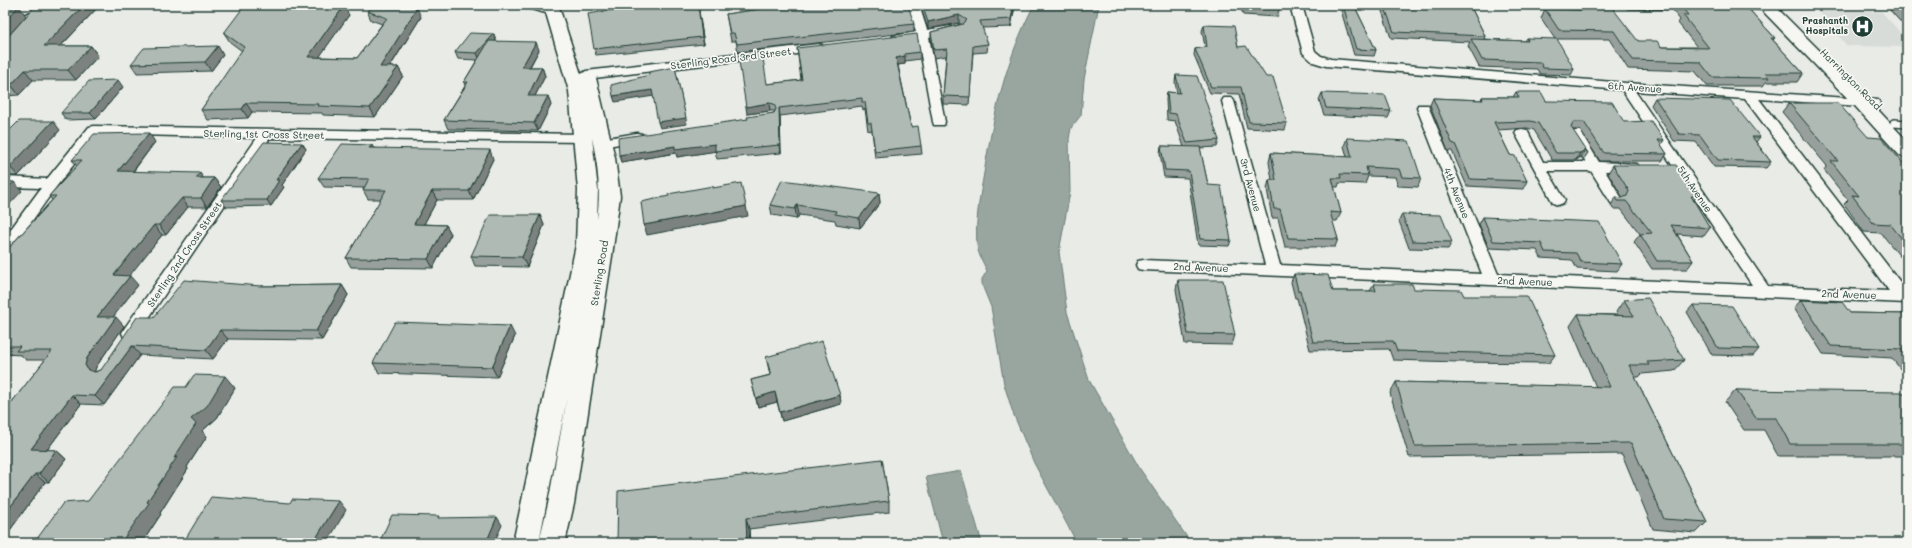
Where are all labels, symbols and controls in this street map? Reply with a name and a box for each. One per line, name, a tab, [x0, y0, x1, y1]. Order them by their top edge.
hospital icon: Prashanth Hospitals	[1850, 13, 1876, 39]
place label: Prashanth Hospitals	[1802, 15, 1848, 36]
street label: Sterling Road 3rd Street	[670, 44, 792, 72]
street label: Harrington Road	[1817, 45, 1885, 113]
street label: 6th Avenue	[1608, 78, 1662, 96]
street label: Sterling 1st Cross Street	[203, 126, 325, 142]
street label: 3rd Avenue	[1237, 157, 1265, 213]
street label: 5th Avenue	[1674, 163, 1716, 215]
street label: 4th Avenue	[1440, 165, 1474, 221]
street label: Sterling 2nd Cross Street	[143, 198, 225, 310]
street label: Sterling Road	[587, 239, 611, 307]
street label: 2nd Avenue	[1173, 259, 1229, 275]
street label: 2nd Avenue	[1497, 273, 1553, 289]
street label: 2nd Avenue	[1821, 286, 1877, 302]

